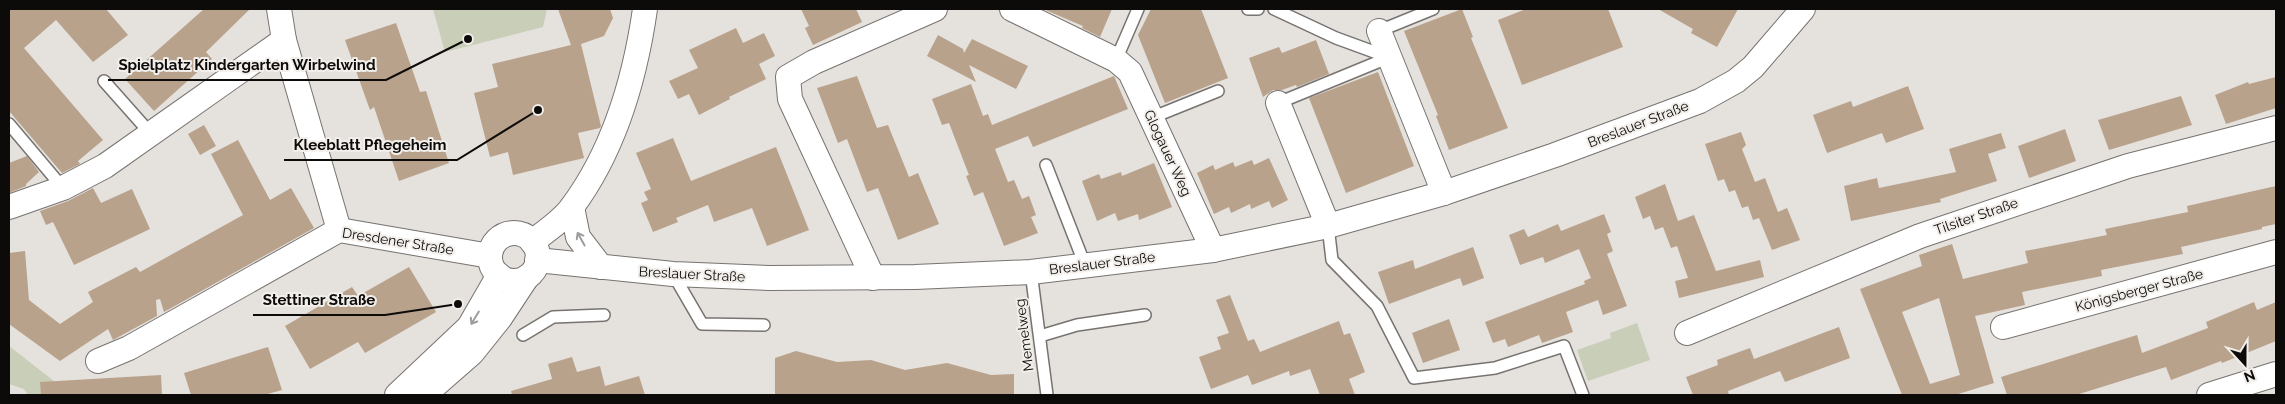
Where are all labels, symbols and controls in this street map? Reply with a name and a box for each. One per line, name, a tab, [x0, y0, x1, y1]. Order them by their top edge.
callout: Spielplatz Kindergarten Wirbelwind	[108, 50, 386, 80]
text: Spielplatz Kindergarten Wirbelwind	[118, 56, 376, 74]
street label: Breslauer Straße	[1585, 97, 1691, 151]
street label: Glogauer Weg	[1141, 107, 1195, 199]
callout: Kleeblatt Pflegeheim	[284, 130, 457, 160]
text: Kleeblatt Pflegeheim	[293, 136, 447, 154]
street label: Tilsiter Straße	[1932, 194, 2020, 238]
street label: Dresdener Straße	[341, 224, 455, 258]
one-way arrow	[576, 232, 586, 247]
street label: Breslauer Straße	[1048, 249, 1156, 277]
street label: Breslauer Straße	[638, 263, 746, 285]
street label: Königsberger Straße	[2073, 265, 2205, 315]
callout: Stettiner Straße	[253, 285, 385, 315]
text: Stettiner Straße	[263, 291, 375, 309]
street label: Memelweg	[1012, 298, 1036, 372]
one-way arrow	[470, 310, 480, 324]
north arrow	[2220, 339, 2270, 389]
text: N	[2242, 367, 2258, 386]

